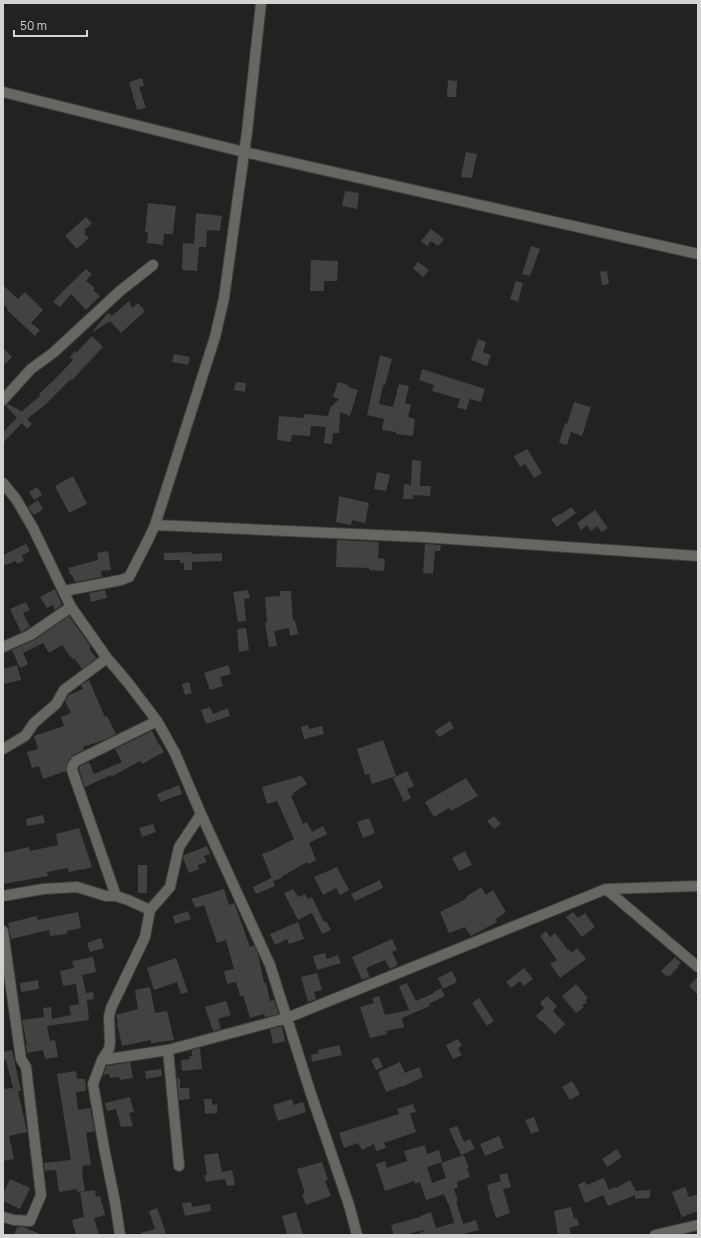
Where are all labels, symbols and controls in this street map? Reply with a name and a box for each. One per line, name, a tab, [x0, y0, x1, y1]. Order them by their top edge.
scale bar	[14, 12, 87, 38]
text: 50 m	[20, 17, 47, 34]

